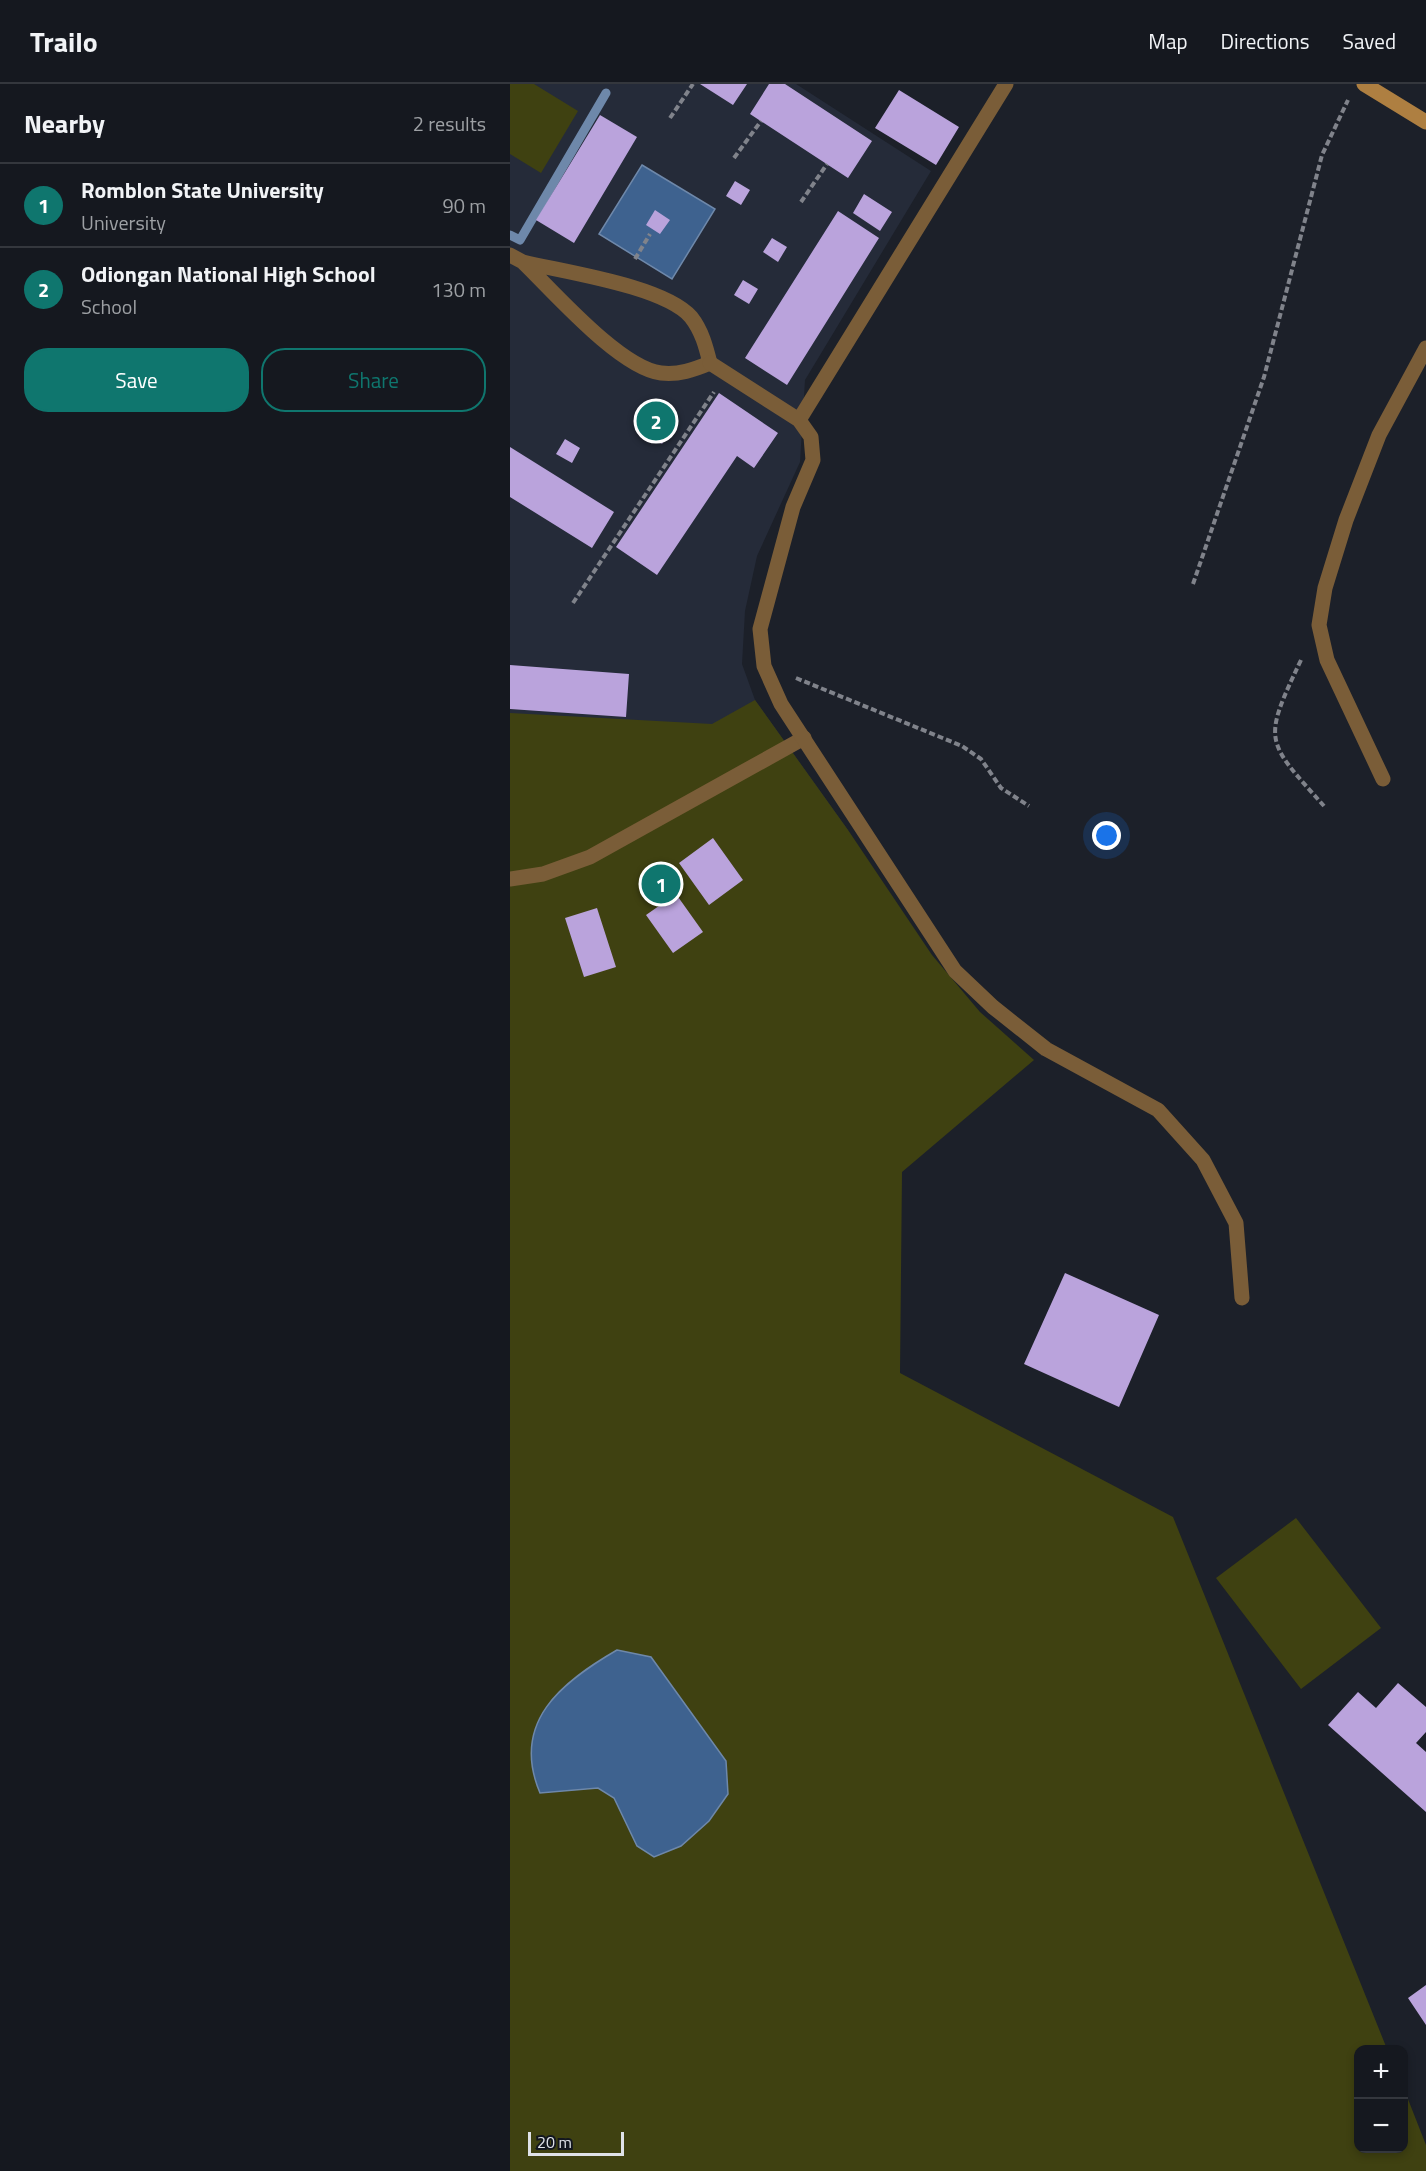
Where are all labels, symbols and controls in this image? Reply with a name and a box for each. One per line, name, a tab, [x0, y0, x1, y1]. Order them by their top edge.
text: Trailo	[30, 20, 98, 63]
text: Map	[1148, 25, 1188, 57]
text: Directions	[1221, 25, 1310, 57]
text: Saved	[1343, 25, 1396, 57]
text: Nearby	[24, 104, 105, 143]
text: 2 results	[413, 108, 486, 139]
text: Romblon State University	[81, 173, 324, 207]
text: 1	[38, 190, 49, 221]
text: 90 m	[442, 190, 486, 221]
text: University	[81, 207, 166, 238]
text: Odiongan National High School	[81, 257, 376, 291]
text: 2	[38, 274, 49, 305]
text: 130 m	[431, 274, 486, 305]
text: School	[81, 291, 137, 322]
button: Save	[24, 348, 249, 412]
button: Share	[261, 348, 486, 412]
pin: 2	[636, 398, 676, 444]
your location	[1092, 821, 1121, 850]
pin: 1	[642, 862, 680, 906]
map controls	[1354, 2045, 1408, 2153]
button: +	[1354, 2045, 1408, 2099]
button: −	[1354, 2099, 1408, 2153]
scale bar	[528, 2129, 624, 2156]
text: 20 m	[537, 2130, 572, 2154]

